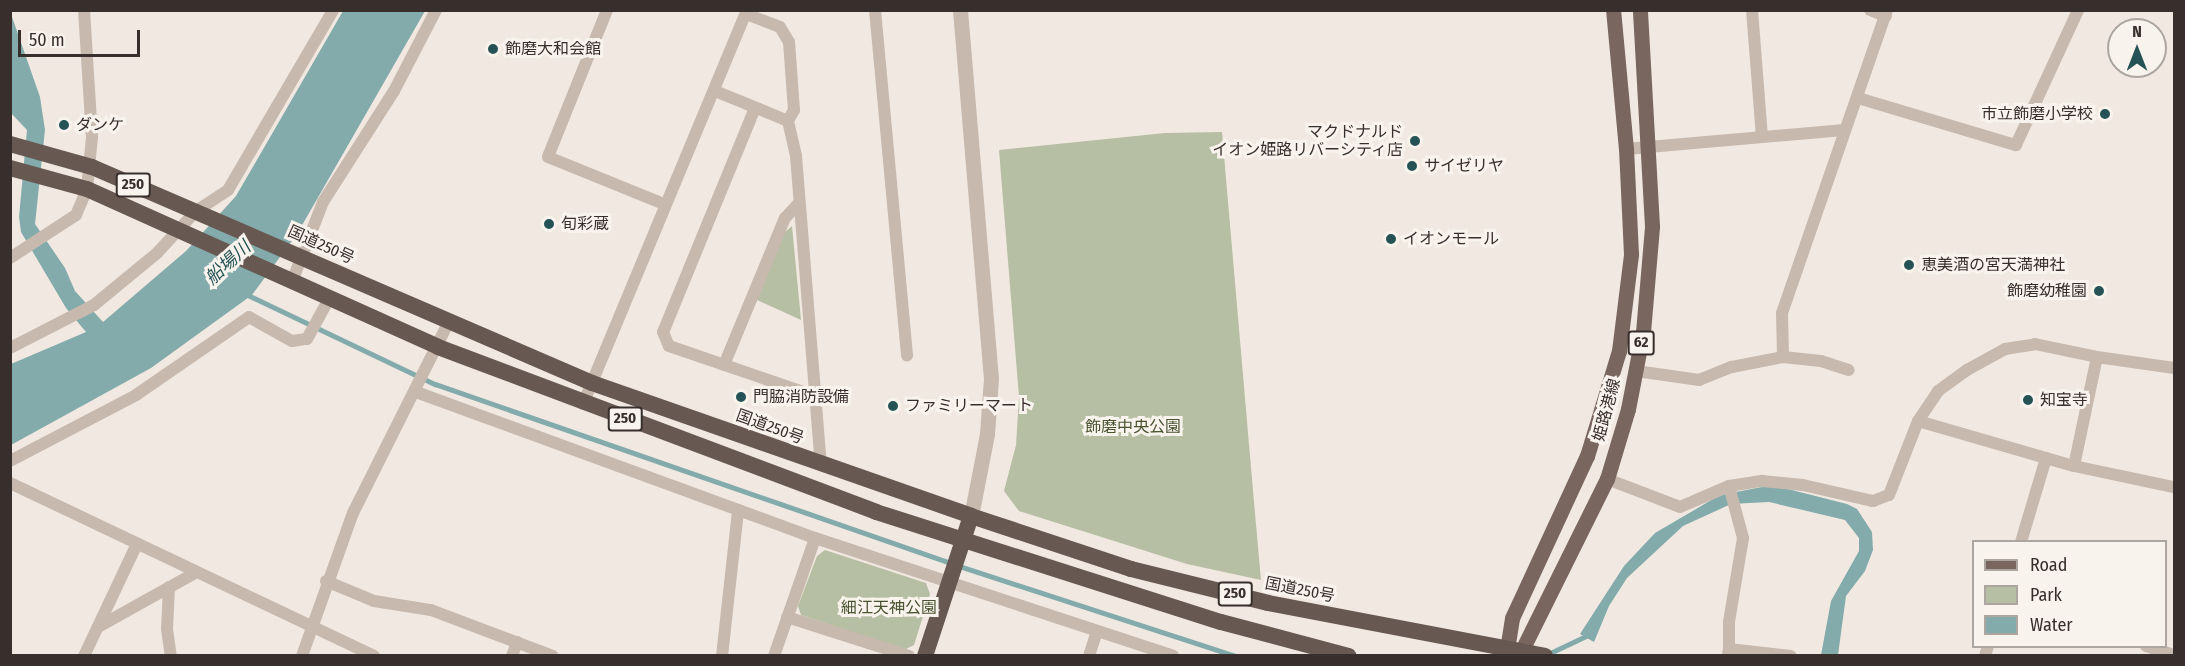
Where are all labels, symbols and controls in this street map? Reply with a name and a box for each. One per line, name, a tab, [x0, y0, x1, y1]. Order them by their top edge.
scale bar	[21, 18, 142, 56]
north arrow	[2107, 18, 2167, 78]
text: N	[2132, 22, 2142, 41]
text: 50 m	[29, 29, 65, 51]
place label: 飾磨大和会館	[505, 39, 601, 59]
marker: 飾磨大和会館	[486, 42, 500, 56]
place label: 市立飾磨小学校	[1981, 104, 2093, 124]
marker: 市立飾磨小学校	[2098, 107, 2112, 121]
place label: ダンケ	[76, 115, 124, 135]
marker: ダンケ	[57, 118, 71, 132]
place label: マクドナルド イオン姫路リバーシティ店	[1211, 122, 1403, 160]
marker: マクドナルド イオン姫路リバーシティ店	[1408, 134, 1422, 148]
place label: サイゼリヤ	[1424, 156, 1504, 176]
marker: サイゼリヤ	[1405, 159, 1419, 173]
road number: 250	[115, 173, 151, 197]
place label: 旬彩蔵	[561, 214, 609, 234]
marker: 旬彩蔵	[542, 217, 556, 231]
street label: 国道250号	[285, 222, 357, 268]
place label: イオンモール	[1403, 229, 1499, 249]
marker: イオンモール	[1384, 232, 1398, 246]
water label: 船場川	[201, 237, 255, 289]
place label: 恵美酒の宮天満神社	[1921, 255, 2065, 275]
marker: 恵美酒の宮天満神社	[1902, 258, 1916, 272]
place label: 飾磨幼稚園	[2007, 281, 2087, 301]
marker: 飾磨幼稚園	[2092, 284, 2106, 298]
road number: 62	[1628, 331, 1654, 355]
street label: 姫路港線	[1589, 377, 1625, 443]
place label: 門脇消防設備	[753, 387, 849, 407]
marker: 門脇消防設備	[734, 390, 748, 404]
place label: 知宝寺	[2040, 390, 2088, 410]
marker: 知宝寺	[2021, 393, 2035, 407]
place label: ファミリーマート	[905, 396, 1033, 416]
marker: ファミリーマート	[886, 399, 900, 413]
street label: 国道250号	[733, 406, 807, 448]
road number: 250	[607, 407, 643, 431]
park label: 飾磨中央公園	[1085, 417, 1181, 437]
legend	[1972, 540, 2167, 648]
text: Road	[2030, 554, 2067, 576]
street label: 国道250号	[1263, 574, 1337, 606]
road number: 250	[1217, 582, 1253, 606]
text: Park	[2030, 584, 2062, 606]
park label: 細江天神公園	[841, 598, 937, 618]
text: Water	[2030, 614, 2073, 636]

